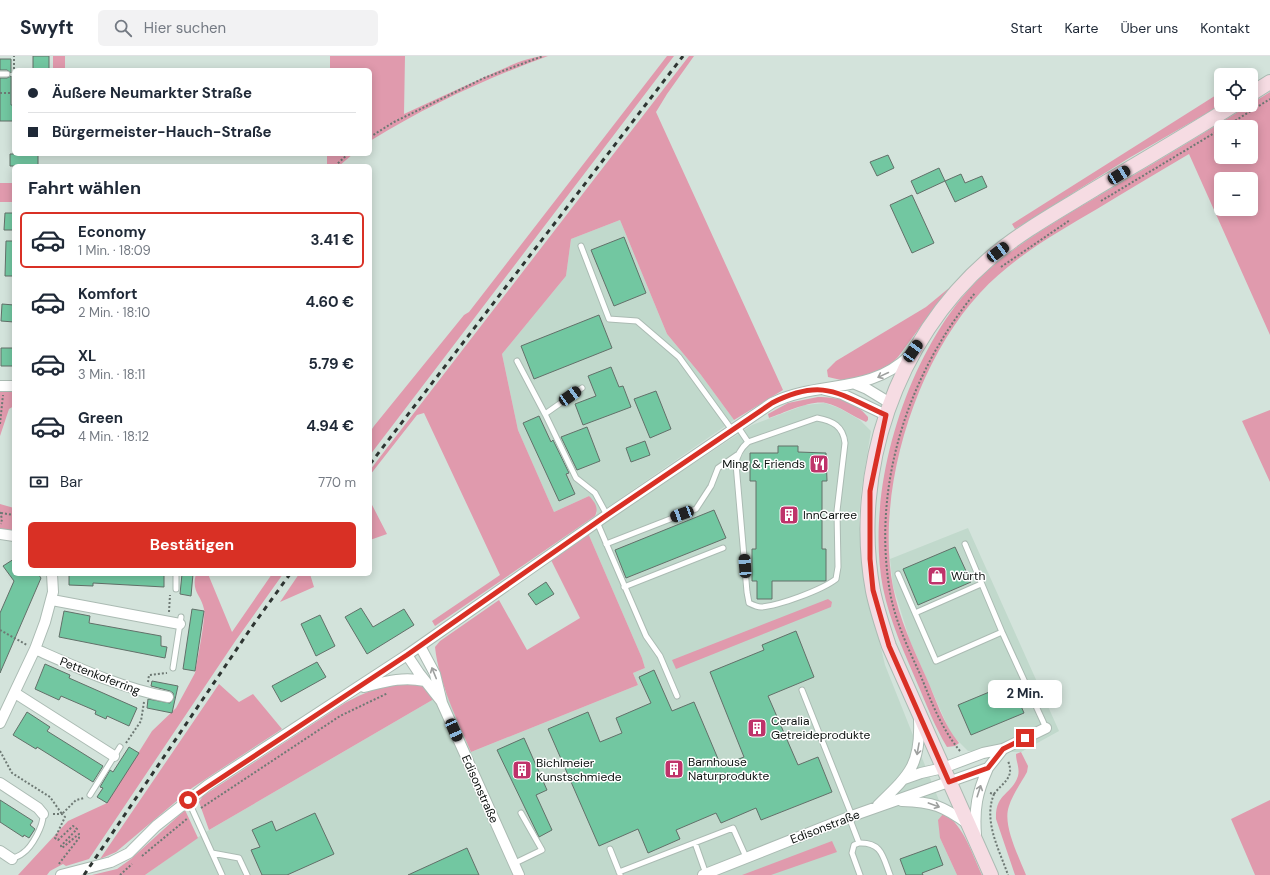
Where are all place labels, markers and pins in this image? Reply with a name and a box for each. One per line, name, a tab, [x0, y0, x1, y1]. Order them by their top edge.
restaurant icon: Ming & Friends	[808, 453, 830, 475]
place label: Ming & Friends	[722, 456, 805, 472]
building icon: InnCarree	[778, 504, 800, 526]
place label: InnCarree	[803, 507, 857, 523]
shop icon: Würth	[926, 565, 948, 587]
place label: Würth	[951, 568, 985, 584]
place label: Ceralia Getreideprodukte	[771, 713, 870, 743]
building icon: Ceralia Getreideprodukte	[746, 717, 768, 739]
place label: Barnhouse Naturprodukte	[688, 754, 769, 784]
place label: Bichlmeier Kunstschmiede	[536, 755, 622, 785]
building icon: Barnhouse Naturprodukte	[663, 758, 685, 780]
building icon: Bichlmeier Kunstschmiede	[511, 759, 533, 781]

